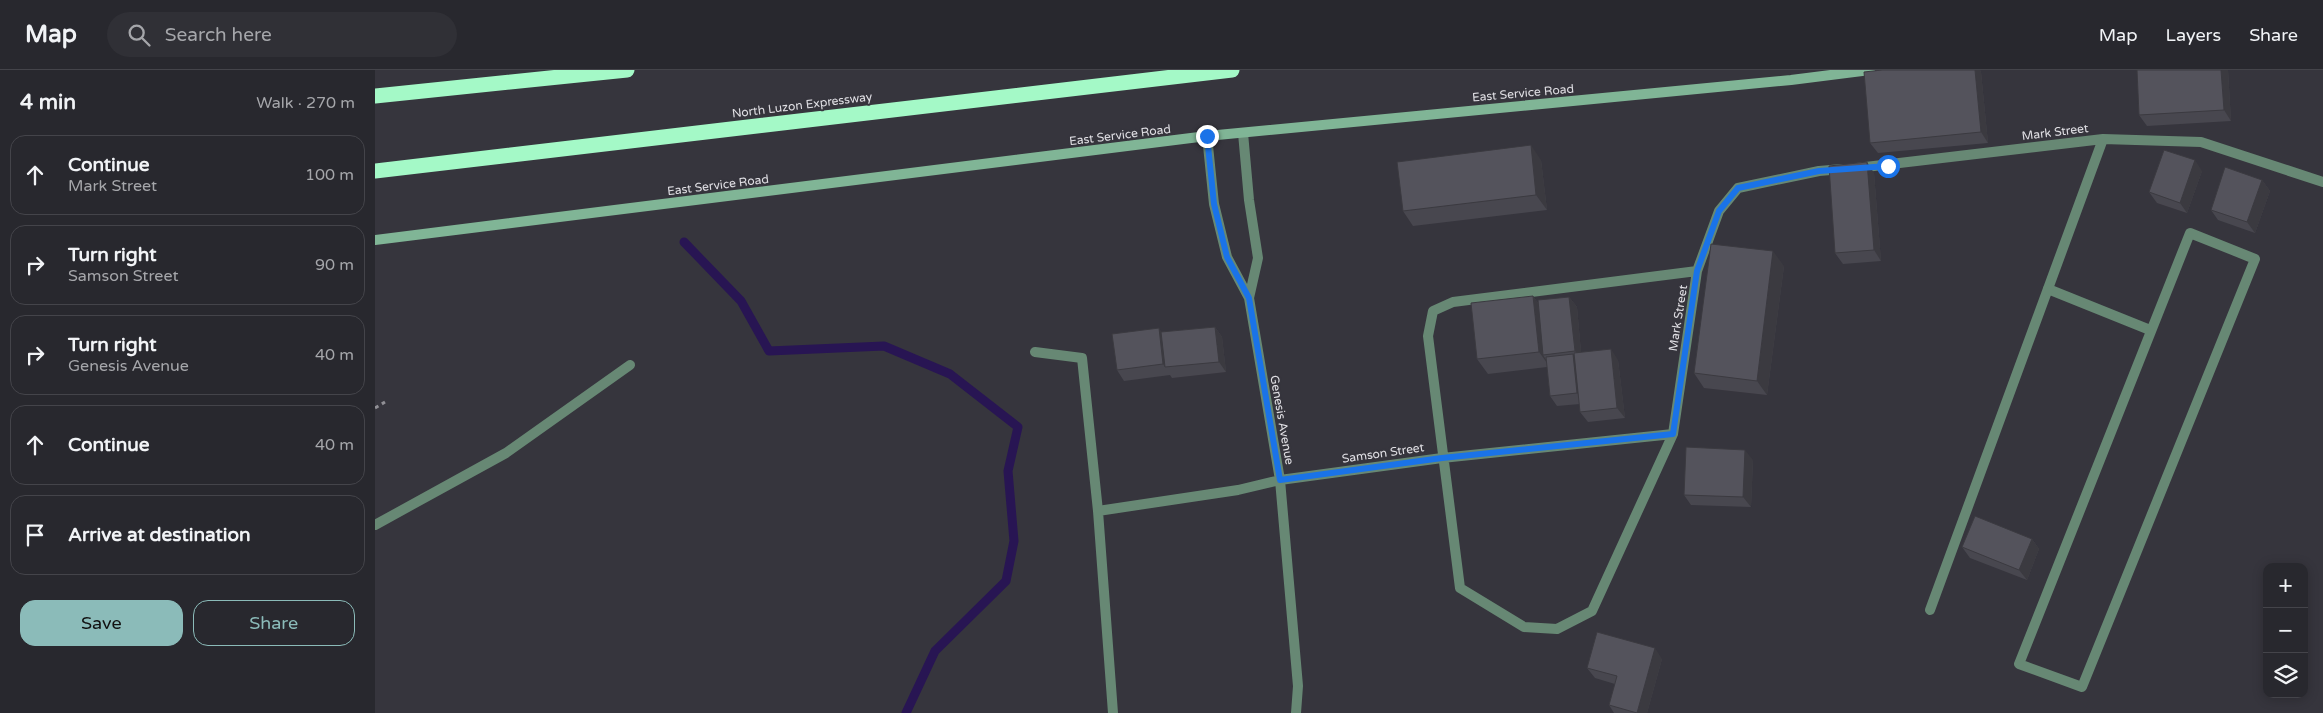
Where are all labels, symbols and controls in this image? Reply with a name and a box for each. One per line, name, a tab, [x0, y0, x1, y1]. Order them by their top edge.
search box	[107, 12, 457, 57]
text: Map	[25, 20, 77, 49]
icon: search	[125, 21, 153, 49]
text: Search here	[165, 24, 272, 46]
text: Map	[2099, 24, 2138, 46]
text: Layers	[2166, 24, 2221, 46]
text: Share	[2249, 24, 2298, 46]
street label: East Service Road	[1471, 82, 1575, 104]
street label: North Luzon Expressway	[731, 89, 873, 121]
text: 4 min	[20, 90, 76, 115]
text: Walk · 270 m	[256, 93, 355, 113]
street label: Mark Street	[2021, 121, 2089, 143]
street label: East Service Road	[1068, 122, 1172, 148]
route end	[1196, 125, 1219, 148]
text: Continue	[68, 154, 150, 176]
route start	[1877, 155, 1900, 178]
icon: ahead	[21, 161, 49, 189]
text: 100 m	[305, 165, 354, 185]
street label: East Service Road	[666, 172, 770, 198]
text: Mark Street	[68, 176, 157, 196]
text: Turn right	[68, 244, 156, 266]
icon: right	[21, 251, 49, 279]
text: 90 m	[315, 255, 354, 275]
text: Samson Street	[68, 266, 179, 286]
street label: Mark Street	[1666, 283, 1690, 352]
text: Turn right	[68, 334, 156, 356]
icon: right	[21, 341, 49, 369]
text: 40 m	[315, 345, 354, 365]
text: Genesis Avenue	[68, 356, 189, 376]
street label: Genesis Avenue	[1267, 374, 1297, 466]
icon: ahead	[21, 431, 49, 459]
text: Continue	[68, 434, 150, 456]
text: 40 m	[315, 435, 354, 455]
street label: Samson Street	[1341, 440, 1425, 466]
icon: arrive	[21, 521, 49, 549]
text: Arrive at destination	[68, 524, 251, 546]
map controls	[2263, 563, 2308, 698]
button: +	[2263, 563, 2308, 608]
button: Save	[20, 600, 183, 646]
button: Share	[193, 600, 355, 646]
button: −	[2263, 608, 2308, 653]
button: layers	[2263, 653, 2308, 698]

